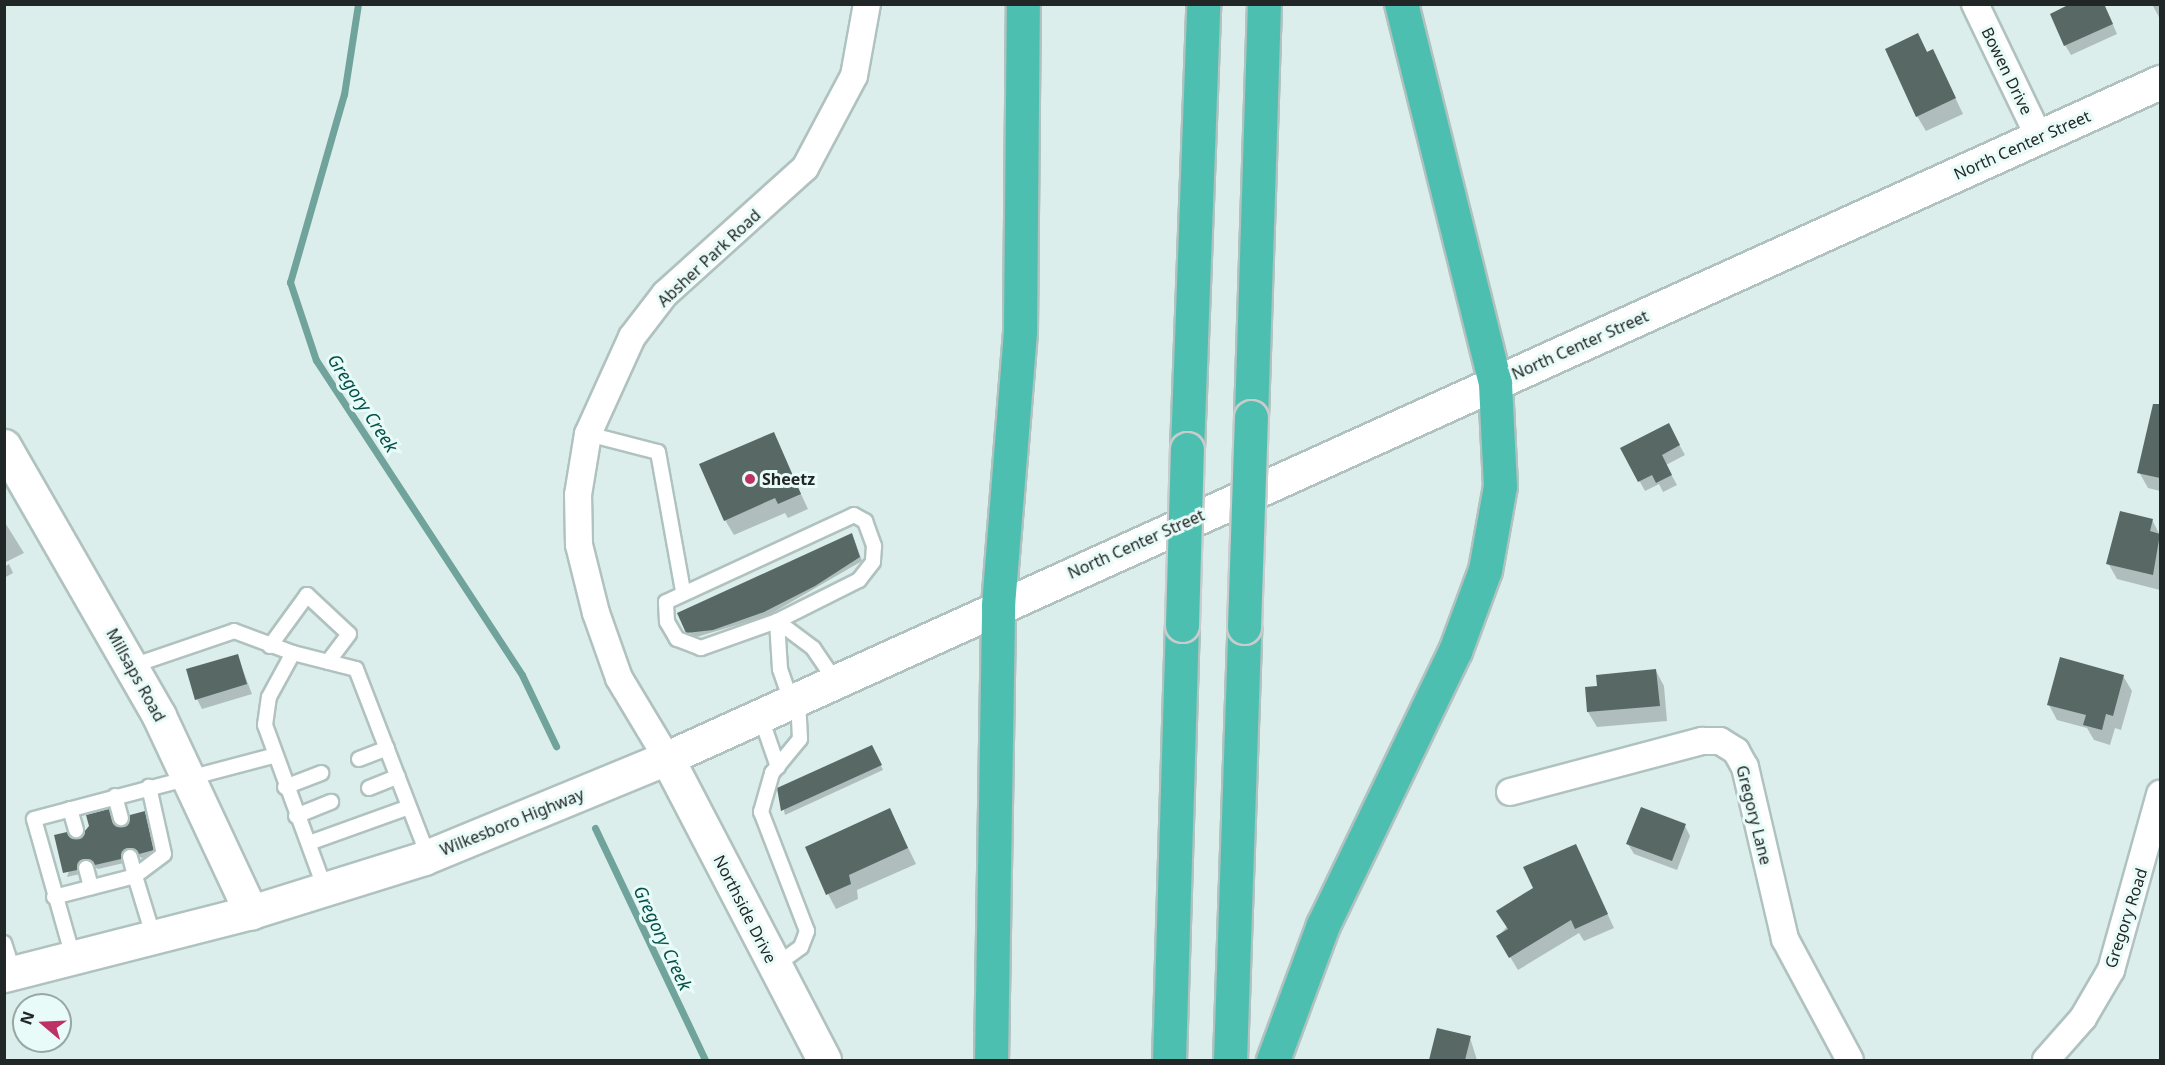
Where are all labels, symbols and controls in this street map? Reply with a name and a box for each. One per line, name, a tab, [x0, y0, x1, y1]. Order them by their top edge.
street label: Bowen Drive	[1978, 24, 2036, 118]
street label: North Center Street	[1951, 106, 2093, 184]
street label: Absher Park Road	[654, 205, 764, 311]
street label: North Center Street	[1509, 306, 1651, 384]
water label: Gregory Creek	[323, 350, 403, 456]
place label: Sheetz	[762, 469, 815, 489]
marker: Sheetz	[743, 472, 757, 486]
street label: North Center Street	[1065, 505, 1207, 583]
street label: Millsaps Road	[102, 625, 170, 725]
street label: Gregory Lane	[1732, 763, 1776, 867]
street label: Wilkesboro Highway	[437, 784, 587, 860]
street label: Northside Drive	[710, 852, 780, 966]
street label: Gregory Road	[2101, 866, 2151, 970]
water label: Gregory Creek	[629, 882, 697, 994]
north arrow	[12, 993, 72, 1053]
text: N	[14, 1008, 39, 1028]

